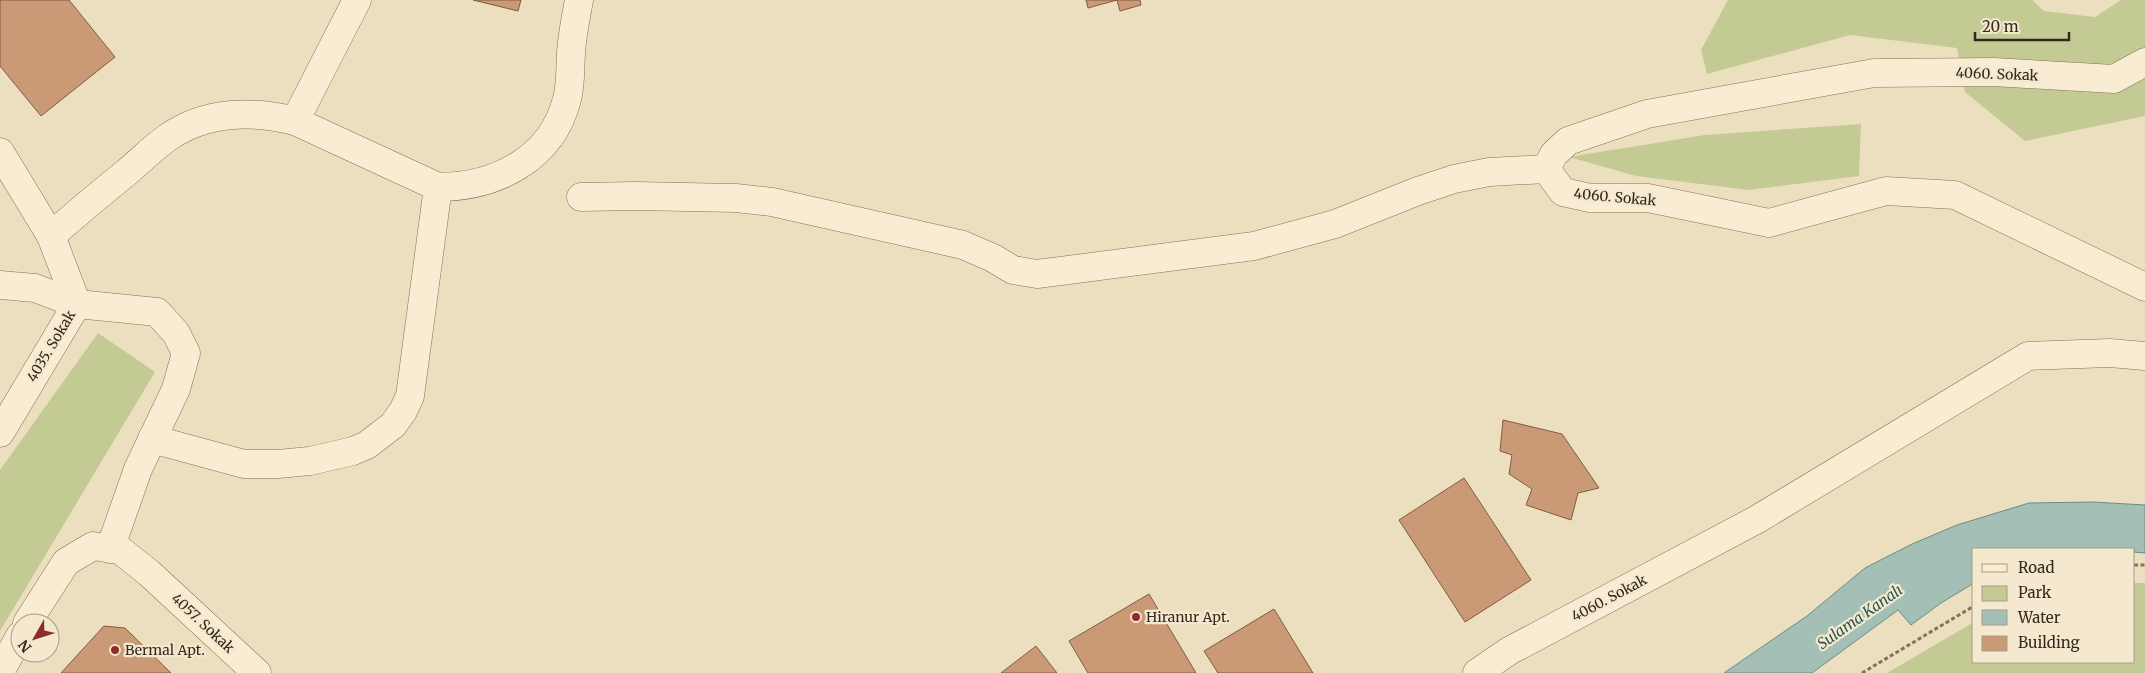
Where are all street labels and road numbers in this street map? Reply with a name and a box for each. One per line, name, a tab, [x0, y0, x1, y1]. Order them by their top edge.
street label: 4060. Sokak	[1955, 64, 2039, 84]
street label: 4060. Sokak	[1573, 184, 1657, 210]
street label: 4035. Sokak	[23, 307, 79, 385]
street label: 4060. Sokak	[1568, 571, 1650, 625]
street label: 4057. Sokak	[168, 589, 238, 657]

